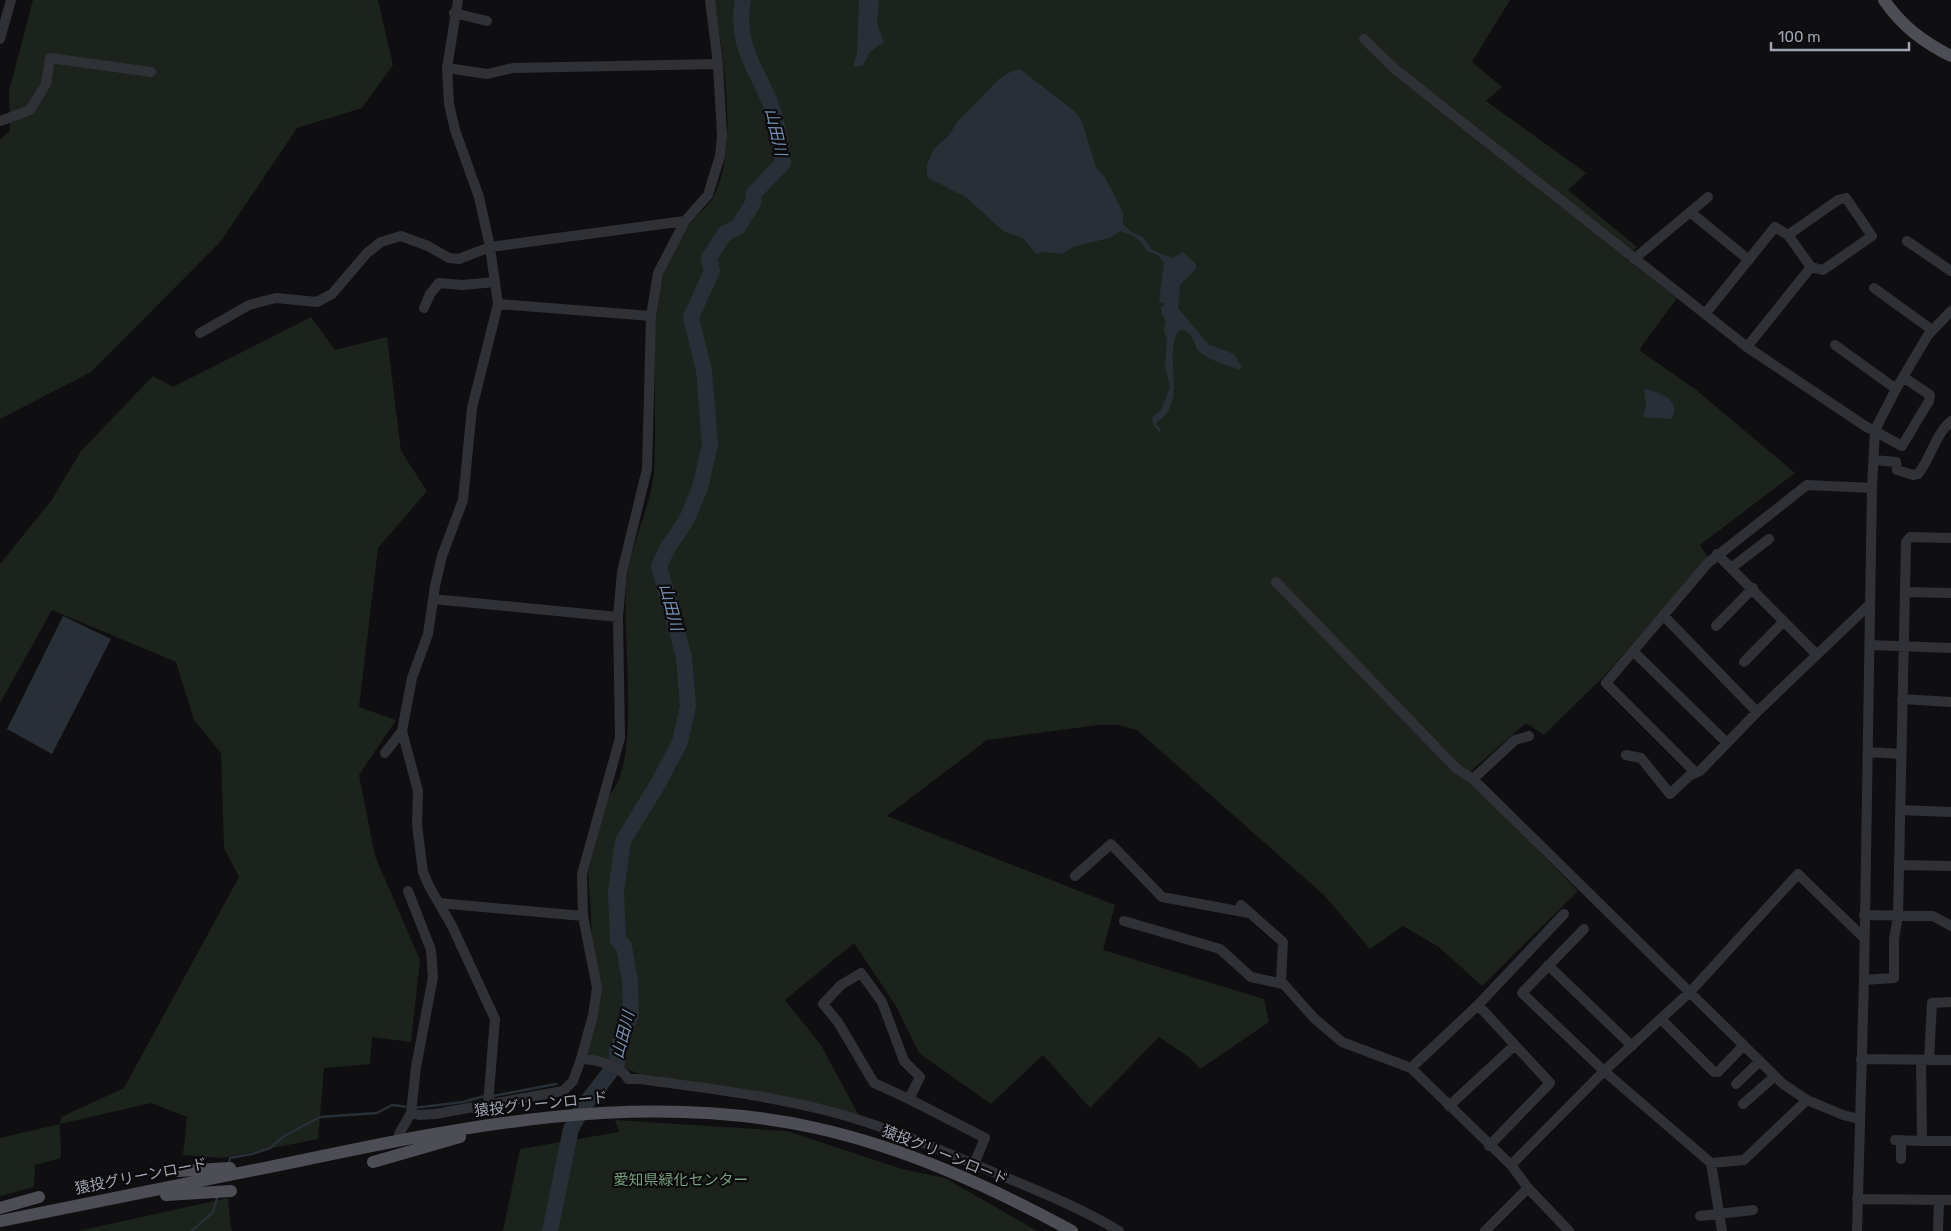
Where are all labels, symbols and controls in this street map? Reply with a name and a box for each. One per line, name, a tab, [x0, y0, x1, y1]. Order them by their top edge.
scale bar	[1771, 20, 1908, 52]
text: 100 m	[1778, 28, 1820, 46]
water label: 山田川	[761, 106, 791, 159]
water label: 山田川	[656, 581, 687, 635]
water label: 山田川	[608, 1007, 639, 1061]
street label: 猿投グリーンロード	[473, 1088, 609, 1120]
street label: 猿投グリーンロード	[879, 1122, 1011, 1188]
street label: 猿投グリーンロード	[73, 1154, 209, 1198]
park label: 愛知県緑化センター	[613, 1171, 749, 1189]

